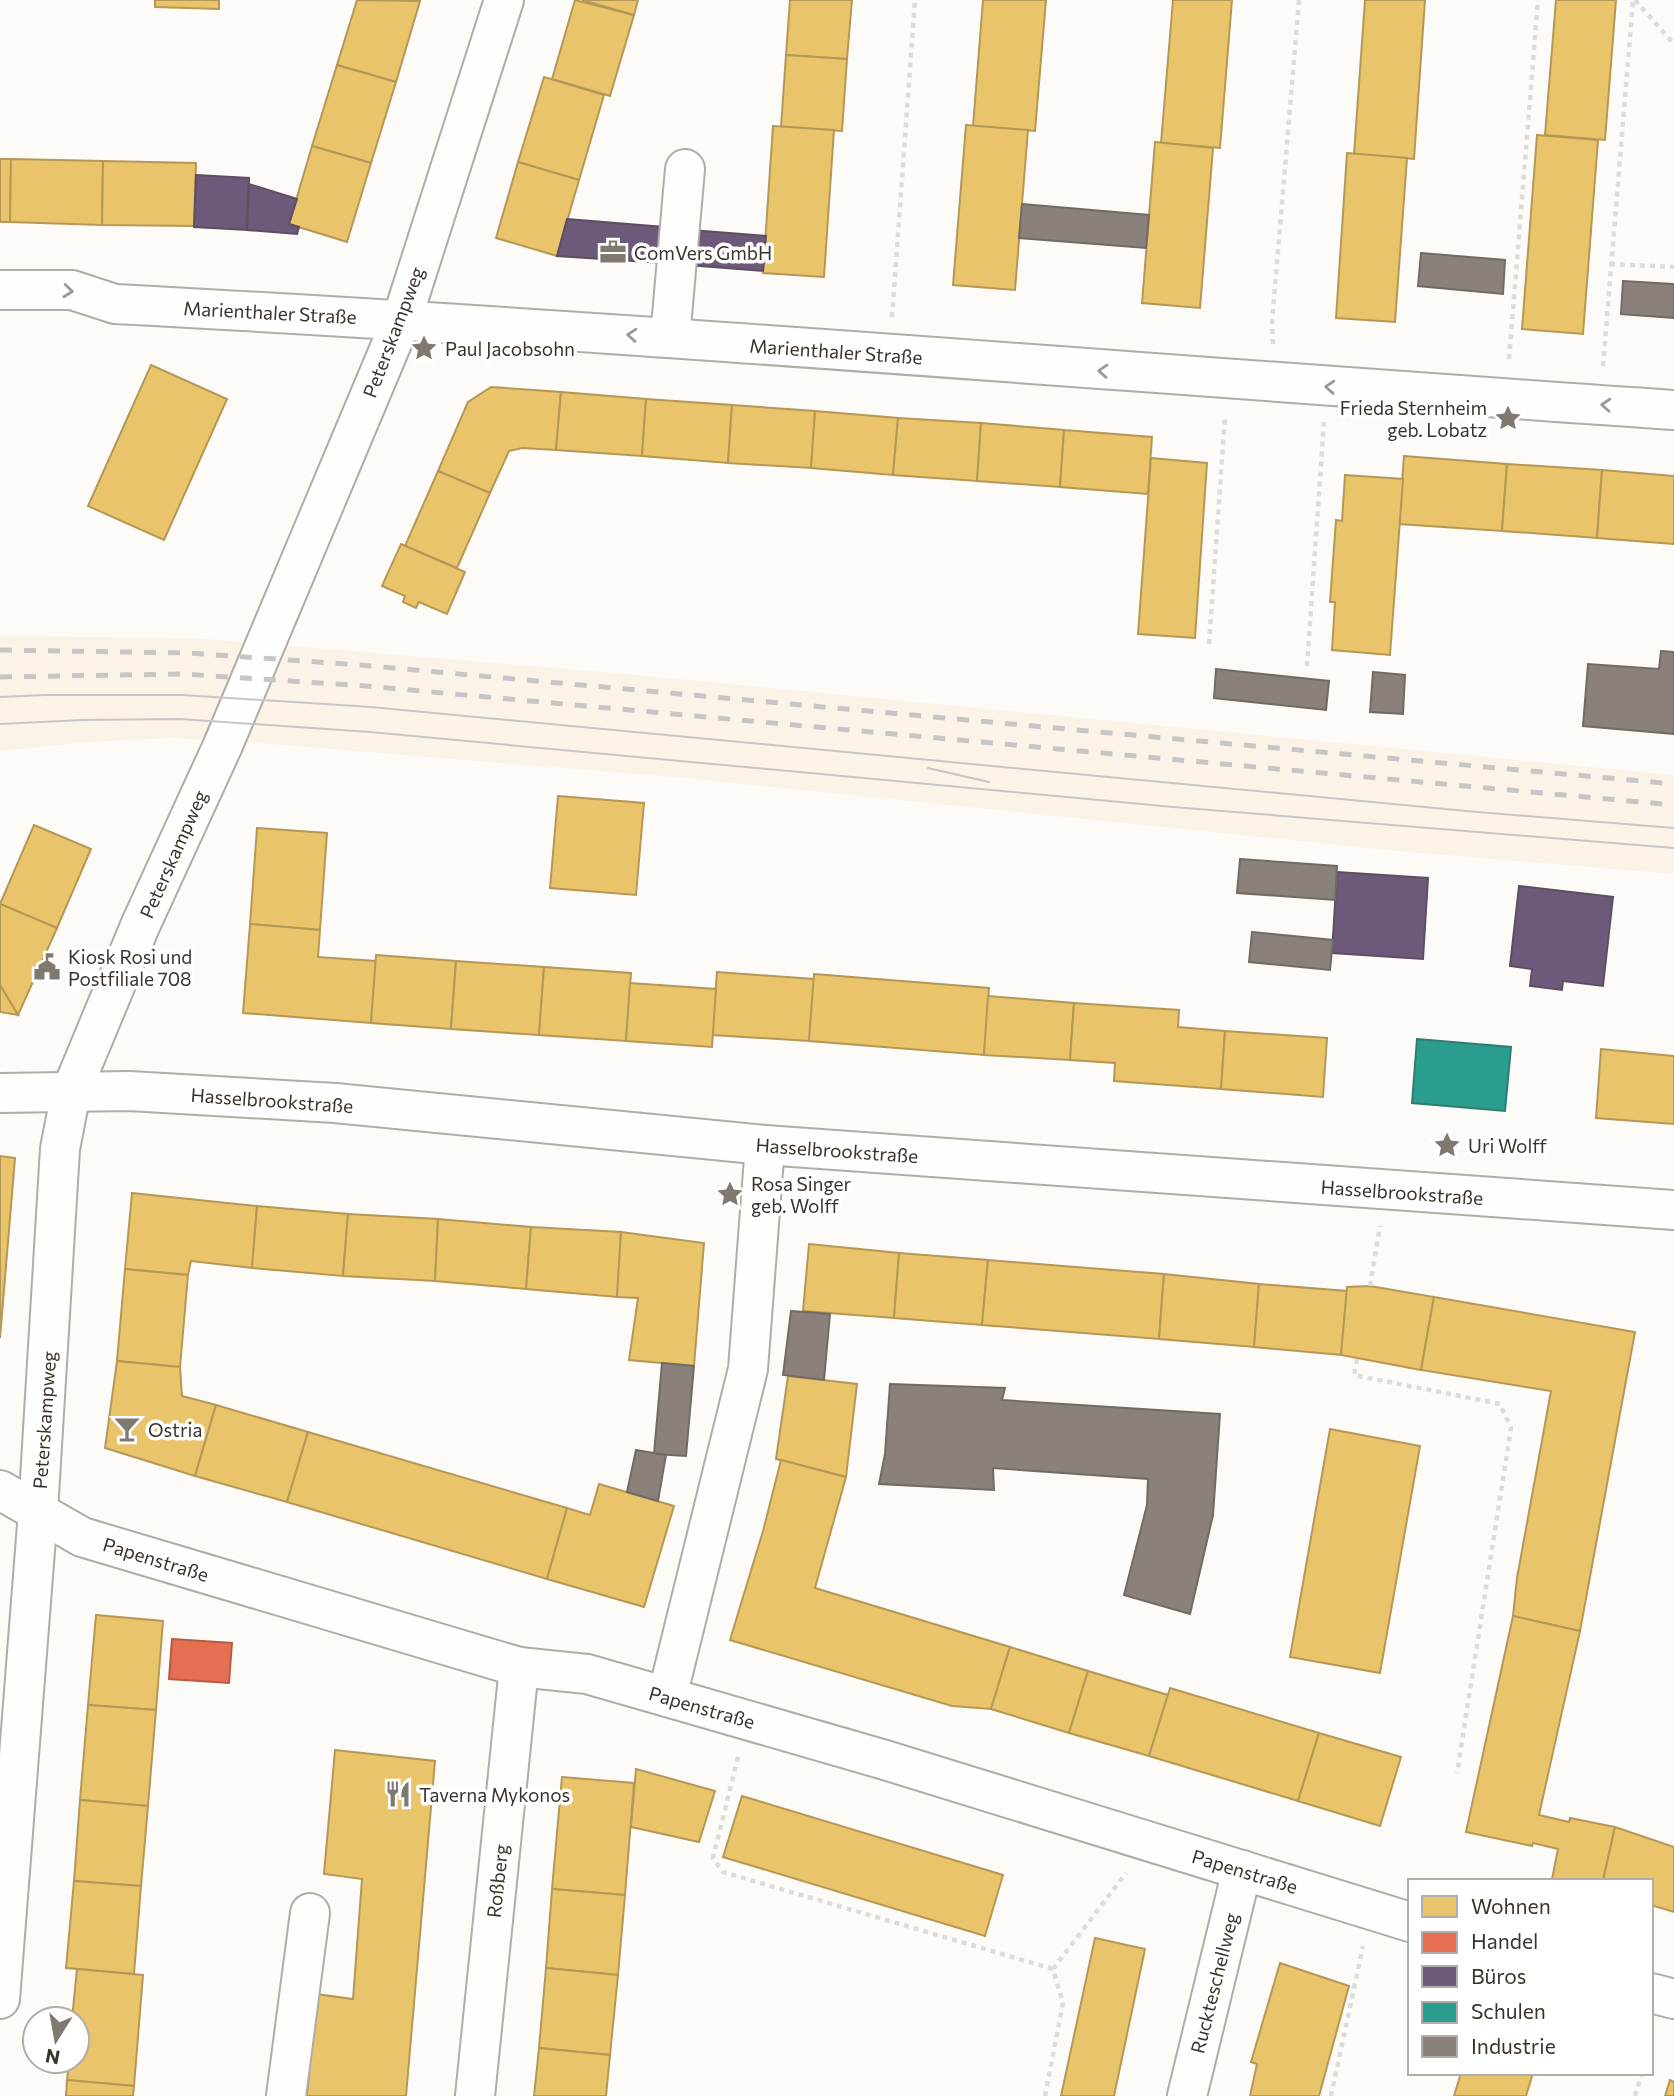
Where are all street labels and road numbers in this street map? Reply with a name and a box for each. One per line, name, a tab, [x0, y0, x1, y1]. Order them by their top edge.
street label: Peterskampweg	[358, 263, 428, 401]
street label: Marienthaler Straße	[183, 296, 357, 328]
street label: Marienthaler Straße	[749, 333, 923, 369]
street label: Peterskampweg	[134, 786, 212, 922]
street label: Hasselbrookstraße	[190, 1083, 354, 1117]
street label: Hasselbrookstraße	[755, 1133, 919, 1167]
street label: Hasselbrookstraße	[1320, 1175, 1484, 1209]
street label: Peterskampweg	[28, 1350, 60, 1490]
street label: Papenstraße	[100, 1532, 212, 1586]
street label: Papenstraße	[646, 1681, 758, 1733]
street label: Roßberg	[482, 1843, 512, 1919]
street label: Papenstraße	[1189, 1844, 1301, 1898]
street label: Ruckteschellweg	[1185, 1910, 1243, 2056]

